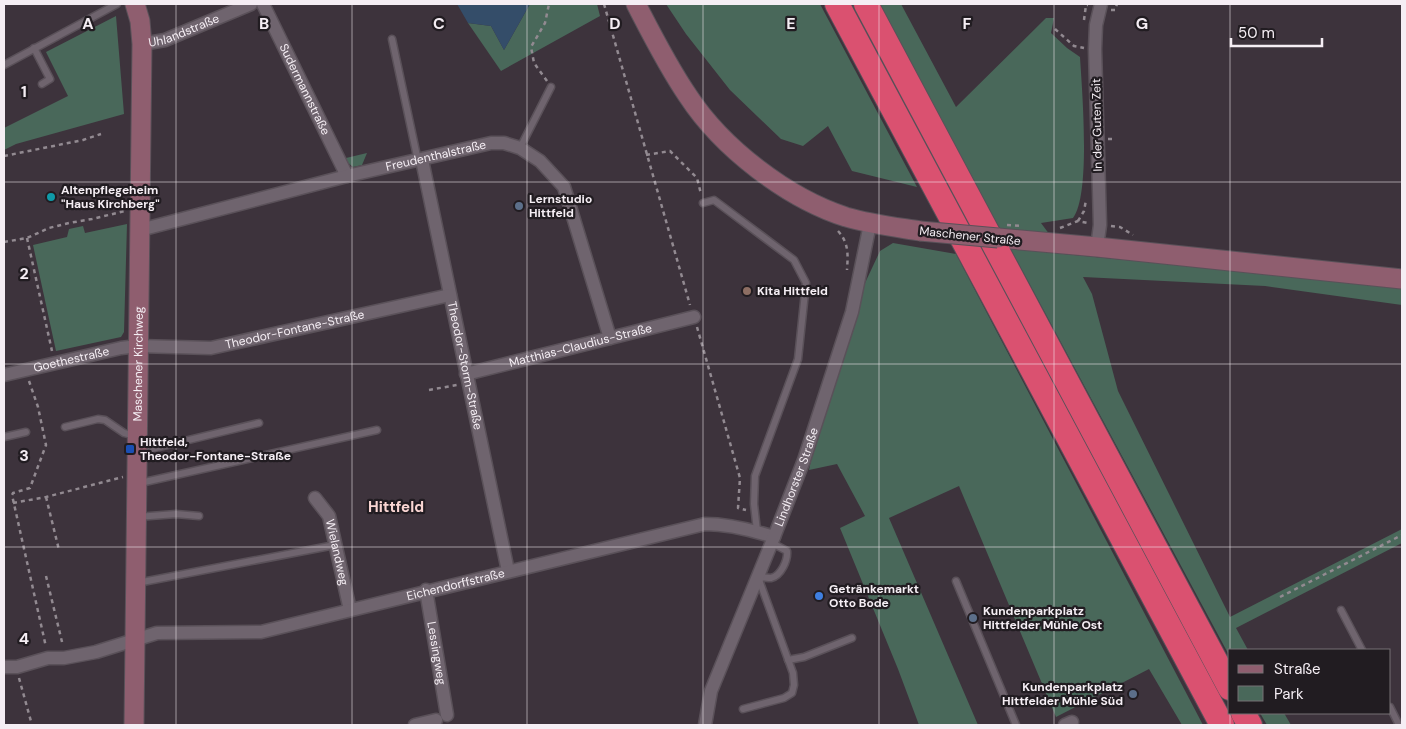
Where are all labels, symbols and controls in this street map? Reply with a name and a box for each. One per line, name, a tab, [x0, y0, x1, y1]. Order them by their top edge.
street label: Uhlandstraße	[147, 10, 222, 51]
text: A	[82, 13, 94, 34]
text: B	[259, 13, 269, 34]
text: C	[433, 13, 445, 34]
text: D	[609, 13, 621, 34]
text: E	[786, 13, 796, 34]
text: F	[963, 13, 972, 34]
text: G	[1136, 13, 1148, 34]
scale bar	[1231, 15, 1322, 47]
text: 50 m	[1238, 23, 1275, 43]
street label: Sudermannstraße	[276, 41, 334, 138]
street label: In der Guten Zeit	[1088, 78, 1106, 172]
text: 1	[21, 81, 27, 102]
street label: Freudenthalstraße	[384, 136, 488, 175]
place label: Altenpflegeheim "Haus Kirchberg"	[61, 182, 160, 212]
marker: Altenpflegeheim "Haus Kirchberg"	[45, 191, 57, 203]
place label: Lernstudio Hittfeld	[529, 191, 592, 221]
marker: Lernstudio Hittfeld	[513, 200, 525, 212]
street label: Maschener Straße	[919, 223, 1022, 249]
text: 2	[19, 263, 29, 284]
place label: Kita Hittfeld	[757, 283, 828, 299]
marker: Kita Hittfeld	[741, 285, 753, 297]
street label: Theodor-Storm-Straße	[444, 300, 486, 431]
street label: Maschener Kirchweg	[130, 306, 147, 422]
street label: Theodor-Fontane-Straße	[224, 306, 366, 353]
street label: Matthias-Claudius-Straße	[507, 320, 654, 371]
street label: Goethestraße	[32, 343, 111, 376]
street label: Lindhorster Straße	[771, 425, 822, 529]
place label: Hittfeld, Theodor-Fontane-Straße	[140, 434, 291, 464]
marker: Hittfeld, Theodor-Fontane-Straße	[124, 443, 136, 455]
text: 3	[19, 445, 29, 466]
district label: Hittfeld	[368, 497, 424, 517]
street label: Wielandweg	[322, 518, 352, 587]
street label: Eichendorffstraße	[405, 565, 506, 604]
place label: Getränkemarkt Otto Bode	[829, 581, 919, 611]
marker: Getränkemarkt Otto Bode	[813, 590, 825, 602]
place label: Kundenparkplatz Hittfelder Mühle Ost	[983, 603, 1102, 633]
marker: Kundenparkplatz Hittfelder Mühle Ost	[967, 612, 979, 624]
street label: Lessingweg	[423, 620, 450, 686]
text: 4	[19, 628, 29, 649]
legend	[1228, 649, 1391, 714]
text: Straße	[1274, 659, 1321, 679]
place label: Kundenparkplatz Hittfelder Mühle Süd	[1002, 679, 1123, 709]
text: Park	[1274, 684, 1304, 704]
marker: Kundenparkplatz Hittfelder Mühle Süd	[1127, 688, 1139, 700]

